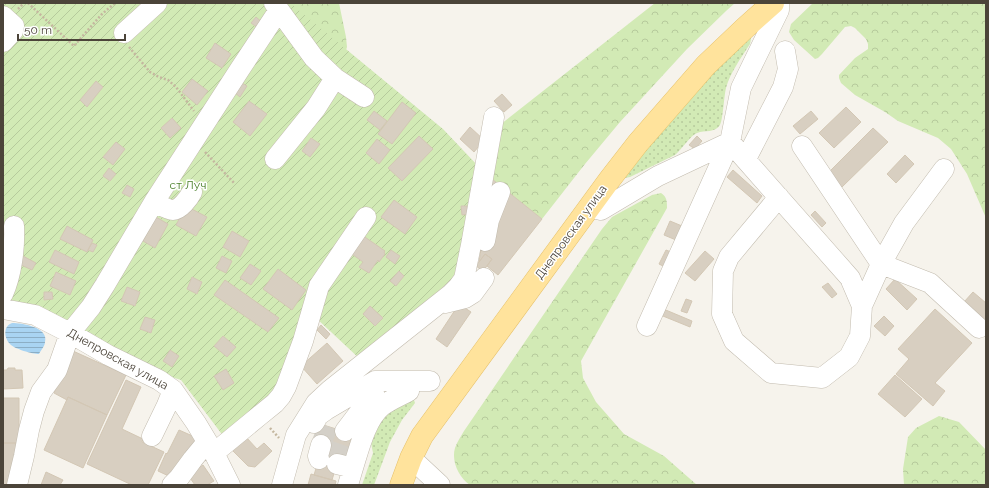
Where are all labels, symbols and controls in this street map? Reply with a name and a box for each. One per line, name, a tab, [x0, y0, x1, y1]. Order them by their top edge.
scale bar	[18, 16, 125, 42]
text: 50 m	[24, 23, 52, 37]
park label: ст Луч	[170, 178, 206, 192]
street label: Днепровская улица	[532, 182, 610, 282]
street label: Днепровская улица	[65, 325, 171, 393]

